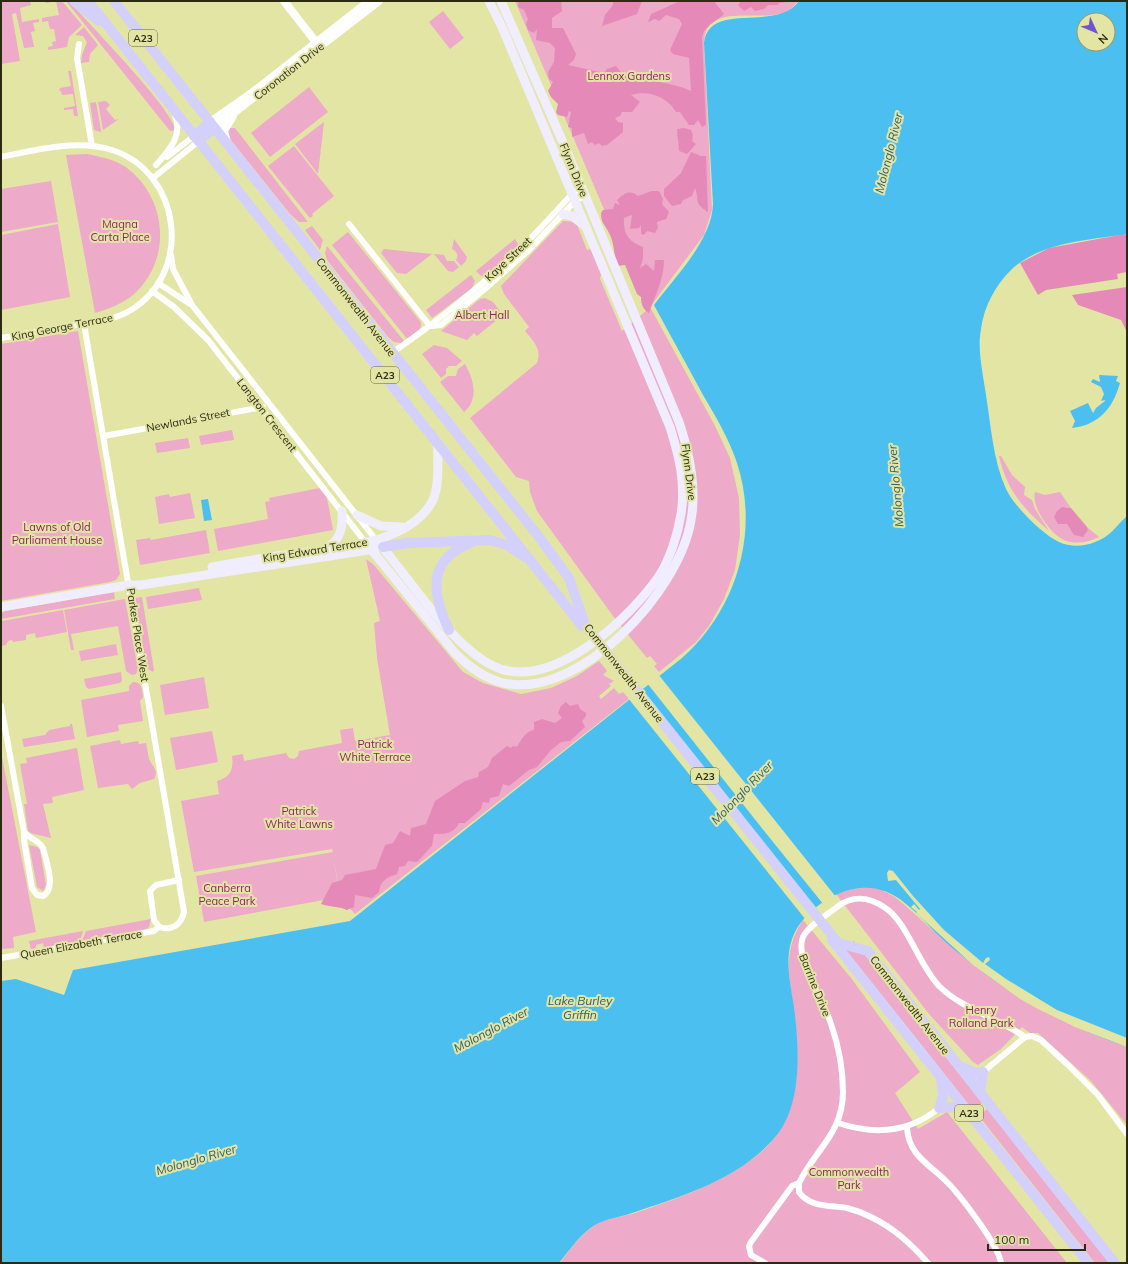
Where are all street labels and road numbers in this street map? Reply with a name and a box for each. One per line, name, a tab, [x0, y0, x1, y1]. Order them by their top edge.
road number: A23	[129, 30, 157, 46]
street label: Coronation Drive	[251, 39, 327, 103]
street label: Flynn Drive	[557, 141, 591, 199]
street label: Kaye Street	[482, 234, 534, 284]
street label: Commonwealth Avenue	[313, 255, 399, 359]
street label: King George Terrace	[10, 310, 114, 344]
road number: A23	[371, 367, 399, 383]
street label: Langton Crescent	[234, 375, 300, 455]
street label: Newlands Street	[145, 405, 231, 435]
street label: Flynn Drive	[679, 443, 699, 501]
street label: King Edward Terrace	[262, 535, 368, 565]
street label: Parkes Place West	[124, 587, 152, 683]
street label: Commonwealth Avenue	[581, 621, 667, 725]
road number: A23	[691, 768, 719, 784]
street label: Queen Elizabeth Terrace	[19, 926, 143, 962]
street label: Barrine Drive	[796, 952, 834, 1018]
street label: Commonwealth Avenue	[867, 953, 953, 1057]
road number: A23	[955, 1105, 983, 1121]

